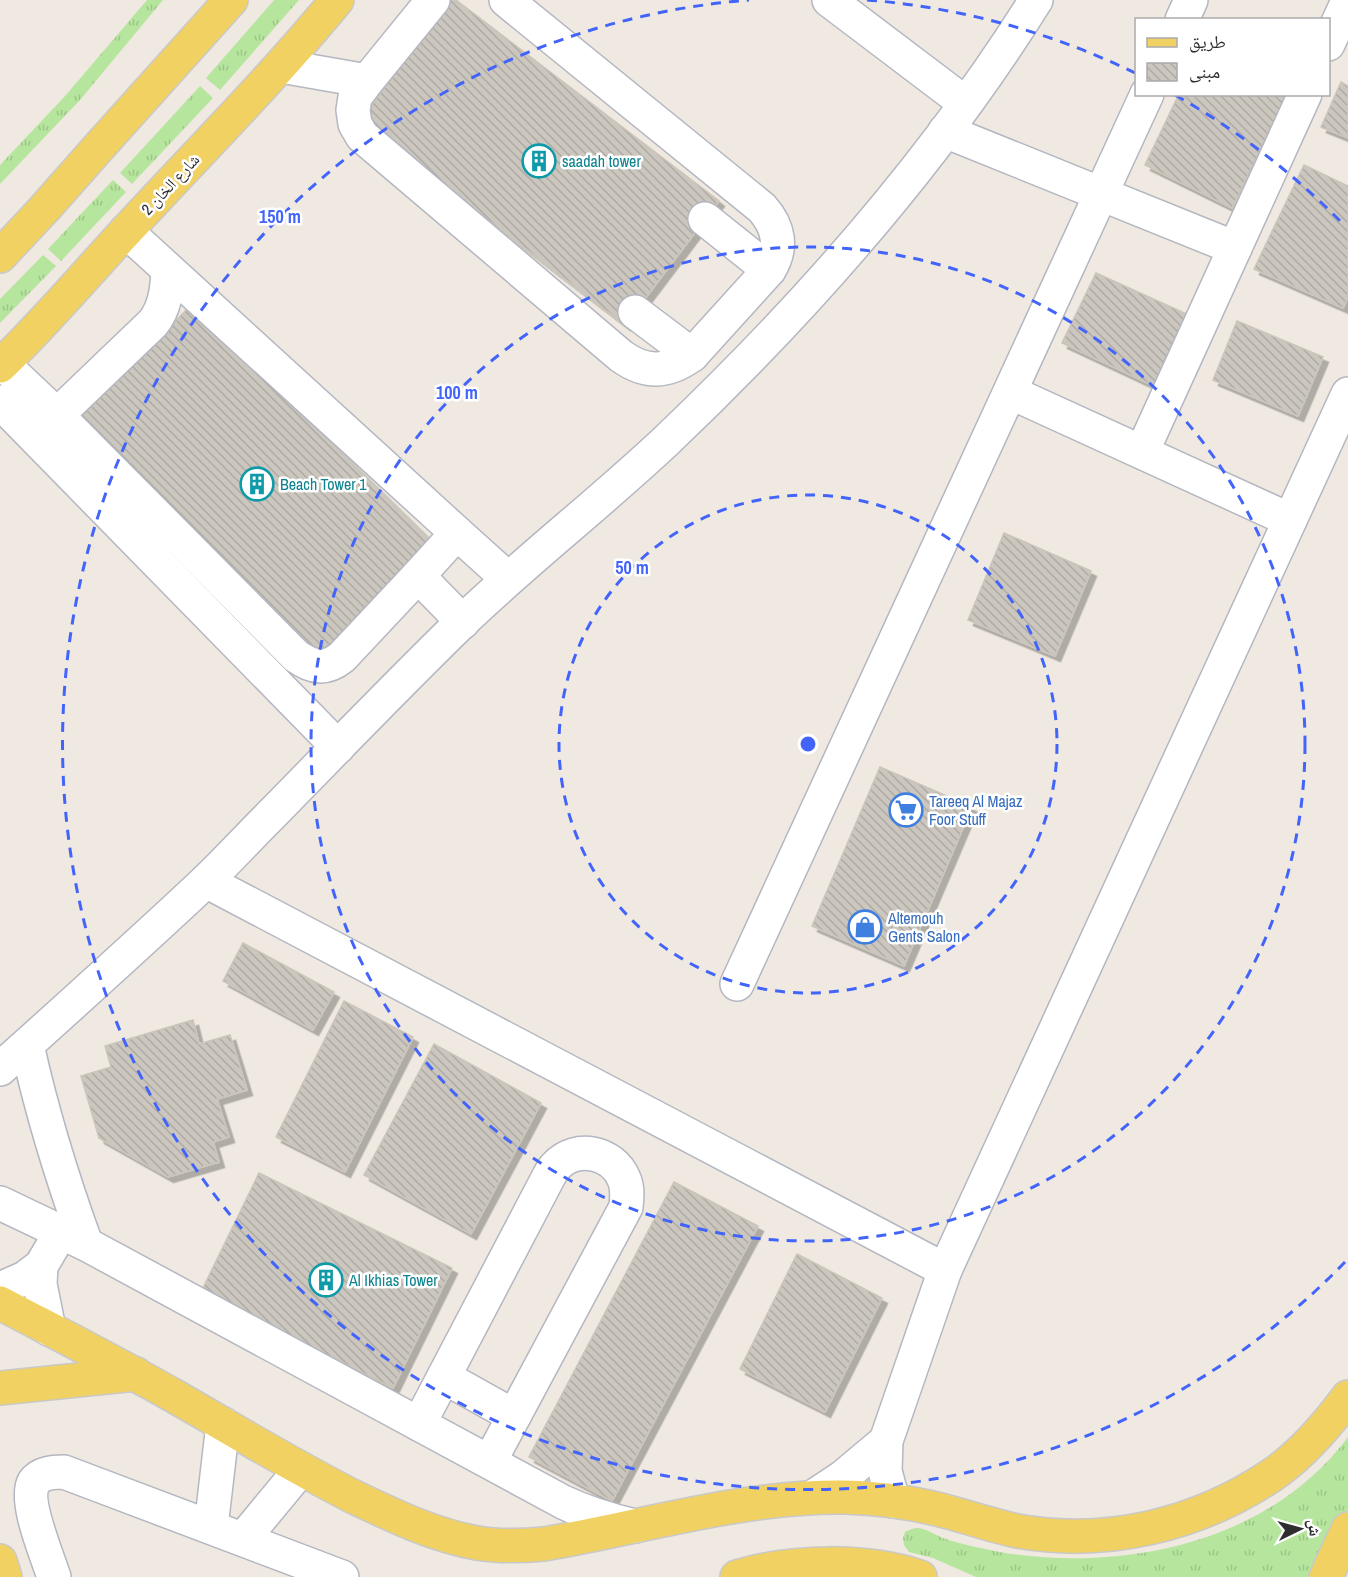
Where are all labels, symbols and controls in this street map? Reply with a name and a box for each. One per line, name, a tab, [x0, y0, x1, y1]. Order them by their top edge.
legend	[1135, 18, 1330, 96]
text: طريق	[1189, 29, 1226, 54]
text: مبنى	[1189, 59, 1220, 84]
building icon: saadah tower	[521, 143, 557, 179]
street label: شارع الخان 2	[136, 149, 204, 219]
place label: saadah tower	[562, 150, 641, 172]
text: 150 m	[259, 204, 301, 229]
text: 100 m	[436, 380, 478, 405]
building icon: Beach Tower 1	[239, 466, 275, 502]
place label: Beach Tower 1	[280, 473, 367, 495]
text: 50 m	[615, 555, 649, 580]
centre of rings	[798, 734, 818, 754]
place label: Tareeq Al Majaz Foor Stuff	[929, 790, 1023, 830]
supermarket icon: Tareeq Al Majaz Foor Stuff	[888, 792, 924, 828]
place label: Altemouh Gents Salon	[887, 907, 960, 947]
shop icon: Altemouh Gents Salon	[847, 909, 883, 945]
building icon: Al Ikhias Tower	[308, 1262, 344, 1298]
place label: Al Ikhias Tower	[348, 1269, 438, 1291]
north arrow	[1270, 1499, 1330, 1559]
text: ش	[1303, 1518, 1327, 1537]

